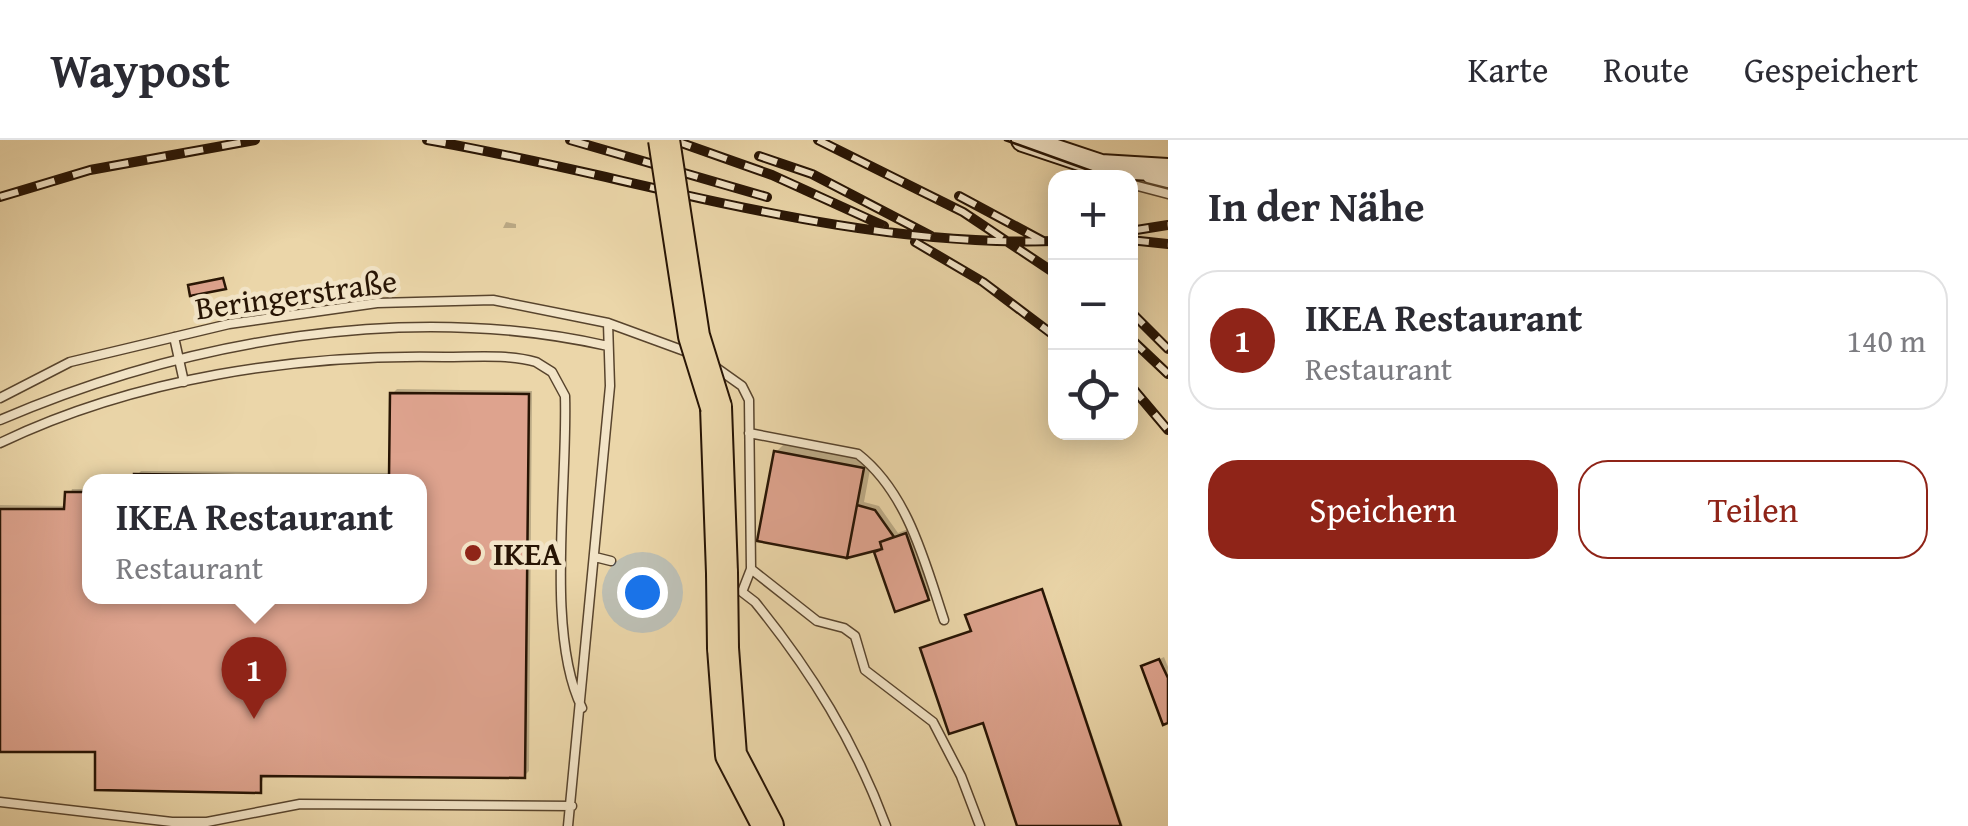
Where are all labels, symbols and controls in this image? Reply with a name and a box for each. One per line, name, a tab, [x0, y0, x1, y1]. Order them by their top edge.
text: Waypost	[50, 34, 230, 105]
text: Karte	[1468, 44, 1548, 95]
text: Route	[1603, 44, 1689, 95]
text: Gespeichert	[1744, 44, 1918, 95]
map controls	[1048, 170, 1138, 440]
button: +	[1048, 170, 1138, 260]
text: In der Nähe	[1208, 175, 1425, 236]
street label: Beringerstraße	[192, 257, 400, 331]
button: −	[1048, 260, 1138, 350]
text: IKEA Restaurant	[1305, 289, 1582, 345]
text: 1	[1234, 317, 1251, 364]
text: 140 m	[1847, 317, 1926, 364]
text: Restaurant	[1305, 345, 1452, 392]
button: locate	[1048, 350, 1138, 440]
button: Speichern	[1208, 460, 1558, 559]
button: Teilen	[1578, 460, 1928, 559]
popup	[82, 474, 427, 604]
text: IKEA Restaurant	[116, 488, 393, 544]
place label: IKEA	[493, 530, 562, 577]
marker: IKEA	[462, 542, 484, 564]
text: Restaurant	[116, 544, 263, 591]
your location	[617, 567, 668, 618]
pin: 1	[222, 636, 286, 719]

